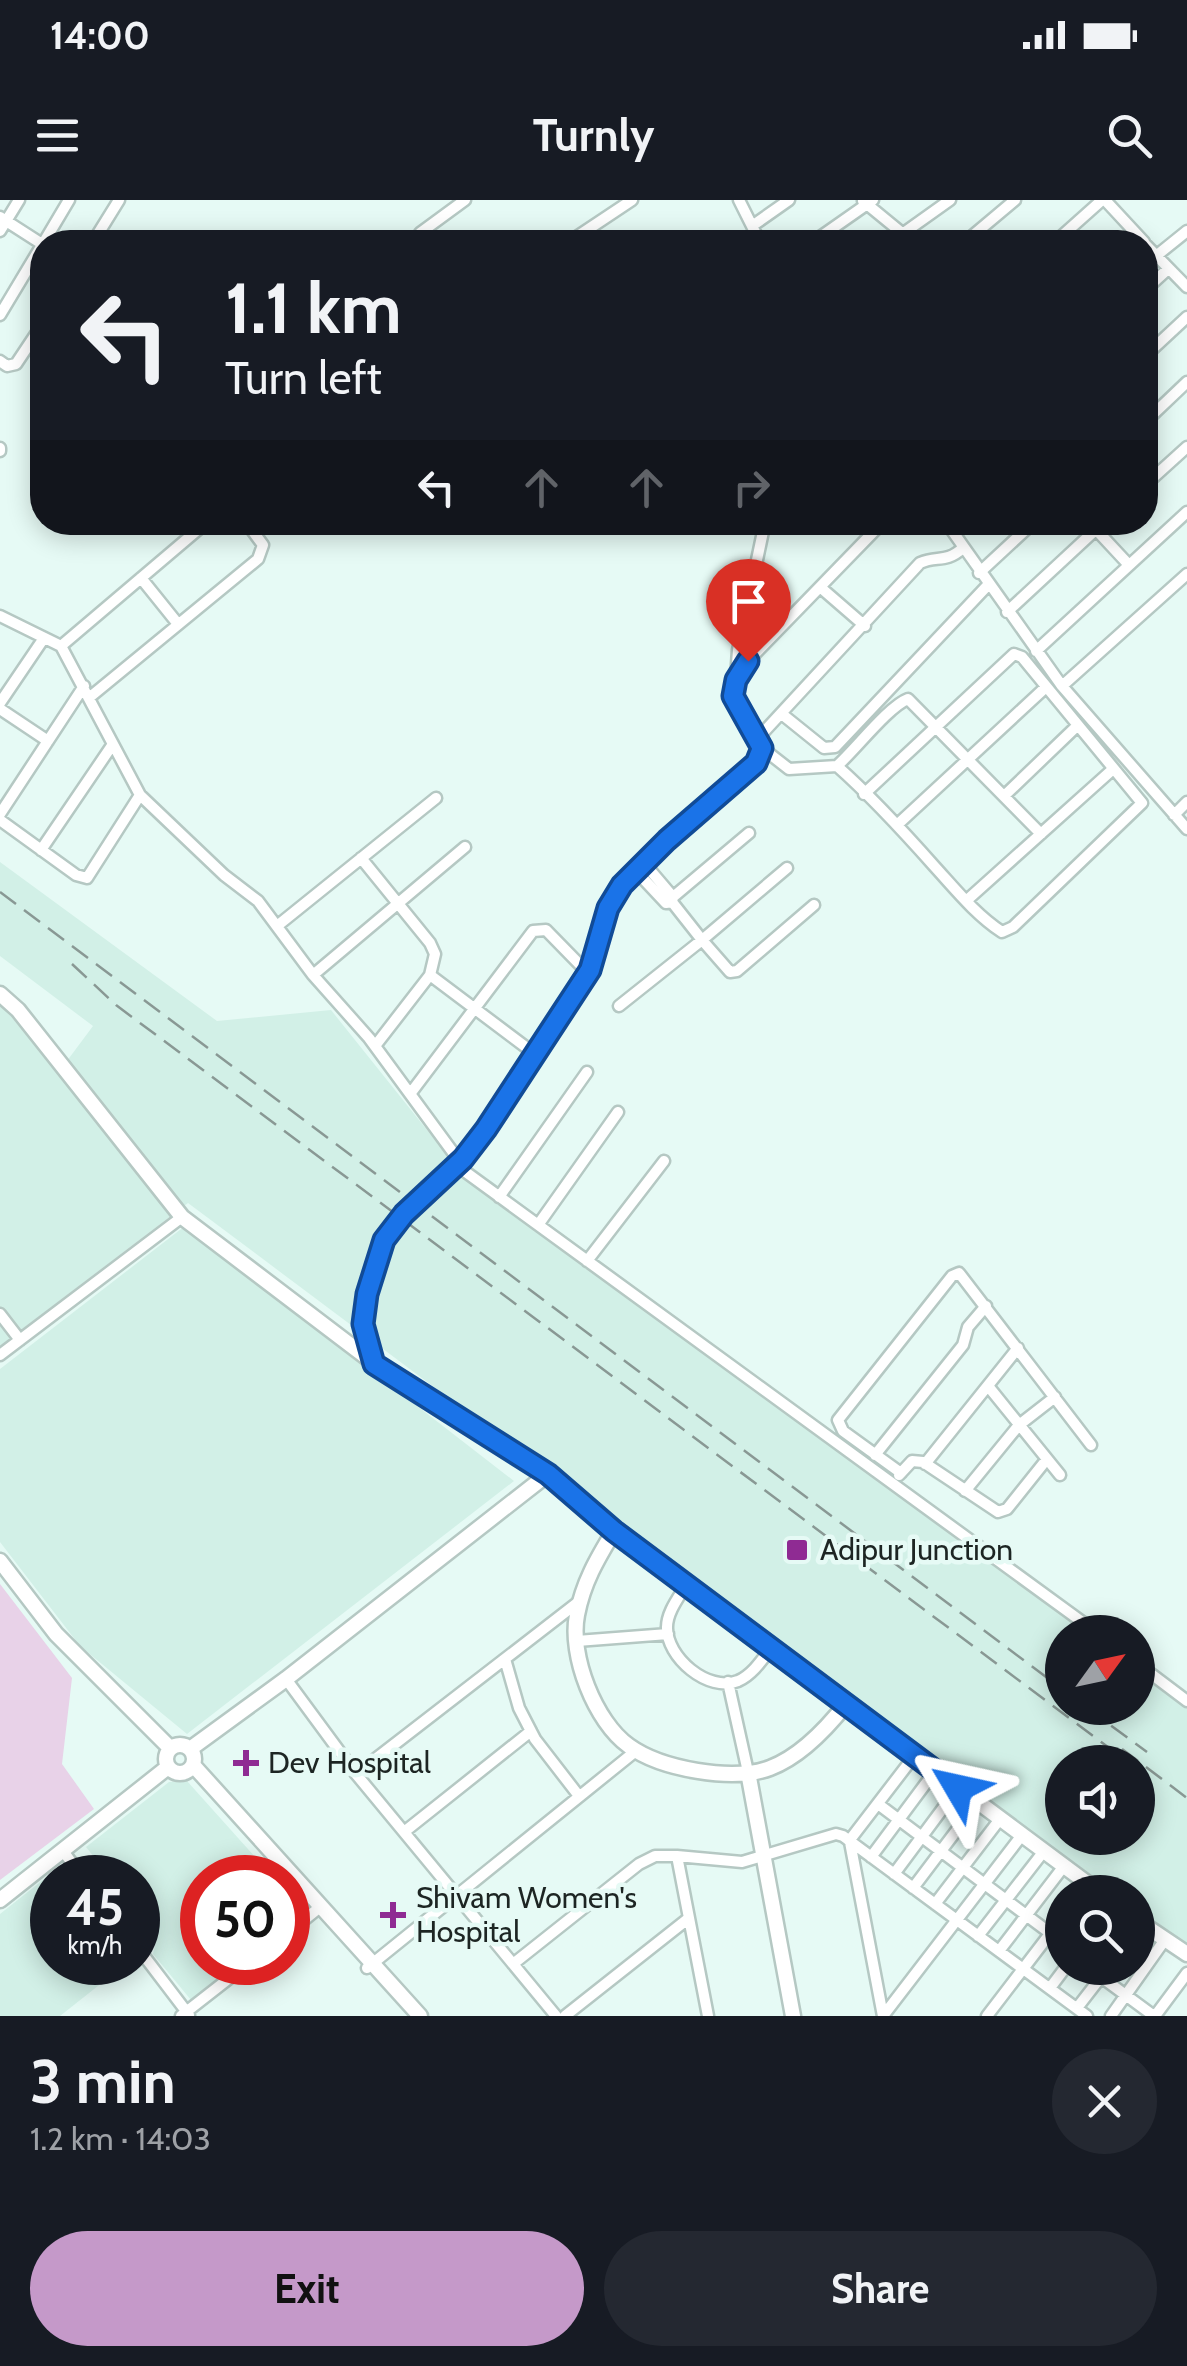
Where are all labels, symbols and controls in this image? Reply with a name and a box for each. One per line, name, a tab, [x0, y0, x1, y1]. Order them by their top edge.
text: 14:00	[50, 12, 150, 59]
icon: menu	[30, 108, 85, 163]
text: Turnly	[533, 108, 654, 162]
icon: search	[1102, 108, 1157, 163]
text: 1.1 km	[225, 265, 401, 351]
icon: left	[60, 270, 190, 400]
text: Turn left	[225, 351, 382, 405]
icon: left	[409, 460, 464, 515]
icon: ahead	[514, 460, 569, 515]
icon: ahead	[619, 460, 674, 515]
icon: right	[724, 460, 779, 515]
pin	[706, 559, 791, 662]
icon: arrive	[721, 574, 776, 629]
place label: Adipur Junction	[820, 1531, 1013, 1568]
marker: Adipur Junction	[784, 1537, 810, 1563]
north arrow	[1045, 1615, 1155, 1725]
map controls	[1045, 1615, 1155, 1985]
position arrow	[906, 1736, 1010, 1840]
place label: Dev Hospital	[268, 1744, 431, 1781]
button: sound	[1045, 1745, 1155, 1855]
marker: Dev Hospital	[233, 1750, 259, 1776]
speed limit sign: 50	[180, 1855, 310, 1985]
button: search	[1045, 1875, 1155, 1985]
text: 45	[66, 1877, 124, 1938]
place label: Shivam Women's Hospital	[416, 1879, 637, 1950]
marker: Shivam Women's Hospital	[380, 1902, 406, 1928]
text: km/h	[68, 1930, 122, 1960]
text: 3 min	[30, 2045, 176, 2118]
button: close	[1052, 2049, 1157, 2154]
text: 1.2 km · 14:03	[30, 2119, 211, 2158]
button: Exit	[30, 2231, 584, 2346]
button: Share	[604, 2231, 1157, 2346]

